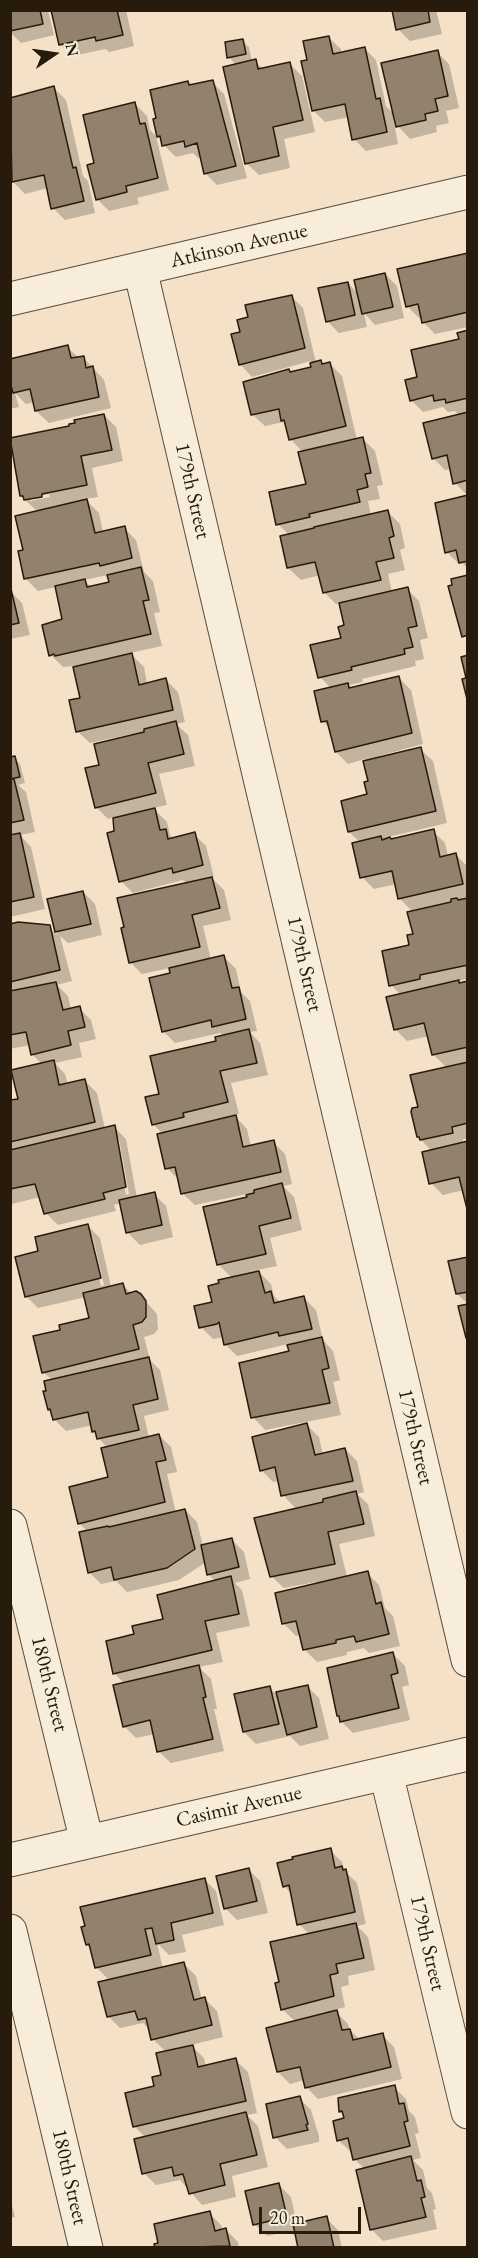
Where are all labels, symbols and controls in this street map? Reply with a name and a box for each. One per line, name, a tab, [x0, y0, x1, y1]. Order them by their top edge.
north arrow	[24, 24, 84, 84]
text: N	[60, 41, 84, 59]
street label: Atkinson Avenue	[168, 218, 310, 274]
street label: 179th Street	[169, 440, 215, 542]
street label: 179th Street	[281, 913, 327, 1015]
street label: 179th Street	[392, 1386, 438, 1488]
street label: 180th Street	[25, 1633, 73, 1735]
street label: Casimir Avenue	[174, 1780, 304, 1834]
street label: 179th Street	[404, 1892, 450, 1994]
street label: 180th Street	[46, 2126, 92, 2228]
scale bar	[262, 2195, 364, 2233]
text: 20 m	[270, 2206, 305, 2229]

